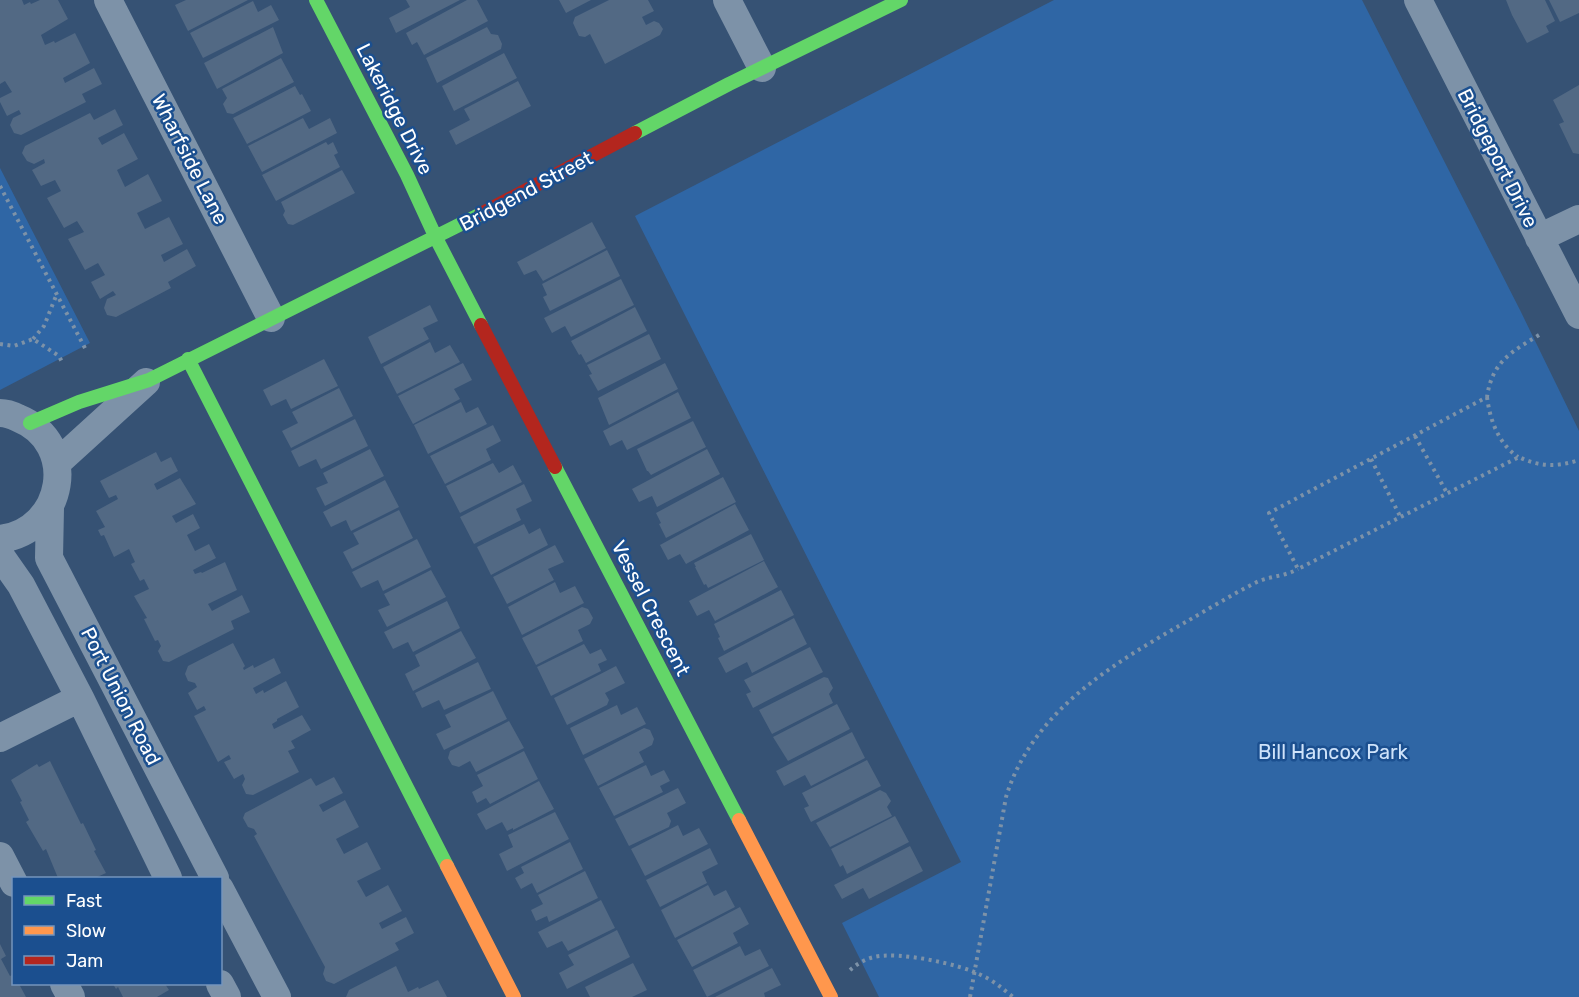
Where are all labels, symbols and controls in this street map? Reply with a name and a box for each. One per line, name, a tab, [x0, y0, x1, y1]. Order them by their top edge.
street label: Lakeridge Drive	[352, 39, 438, 179]
street label: Bridgeport Drive	[1453, 85, 1543, 231]
street label: Wharfside Lane	[147, 90, 233, 228]
street label: Bridgend Street	[455, 146, 597, 236]
street label: Vessel Crescent	[607, 536, 696, 680]
street label: Port Union Road	[76, 623, 166, 769]
park label: Bill Hancox Park	[1258, 740, 1409, 764]
legend	[12, 877, 222, 985]
text: Fast	[66, 890, 102, 912]
text: Slow	[66, 920, 106, 942]
text: Jam	[66, 950, 103, 972]

